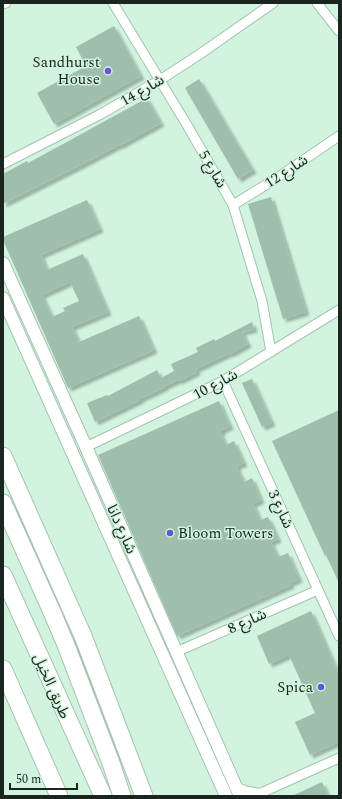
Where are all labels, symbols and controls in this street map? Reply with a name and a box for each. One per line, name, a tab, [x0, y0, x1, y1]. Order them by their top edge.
place label: Sandhurst House	[33, 51, 100, 91]
marker: Sandhurst House	[103, 66, 113, 76]
street label: شارع 14	[116, 68, 169, 112]
street label: شارع 5	[192, 146, 233, 193]
street label: شارع 12	[260, 149, 313, 194]
street label: شارع 10	[189, 363, 242, 406]
street label: شارع 3	[262, 486, 300, 533]
street label: شارع دانا	[100, 501, 143, 558]
place label: Bloom Towers	[178, 522, 274, 545]
marker: Bloom Towers	[165, 528, 175, 538]
street label: شارع 8	[224, 603, 271, 640]
street label: طريق الخيل	[27, 650, 76, 723]
place label: Spica	[277, 676, 314, 699]
marker: Spica	[316, 682, 326, 692]
scale bar	[10, 765, 77, 791]
text: 50 m	[16, 770, 41, 789]

